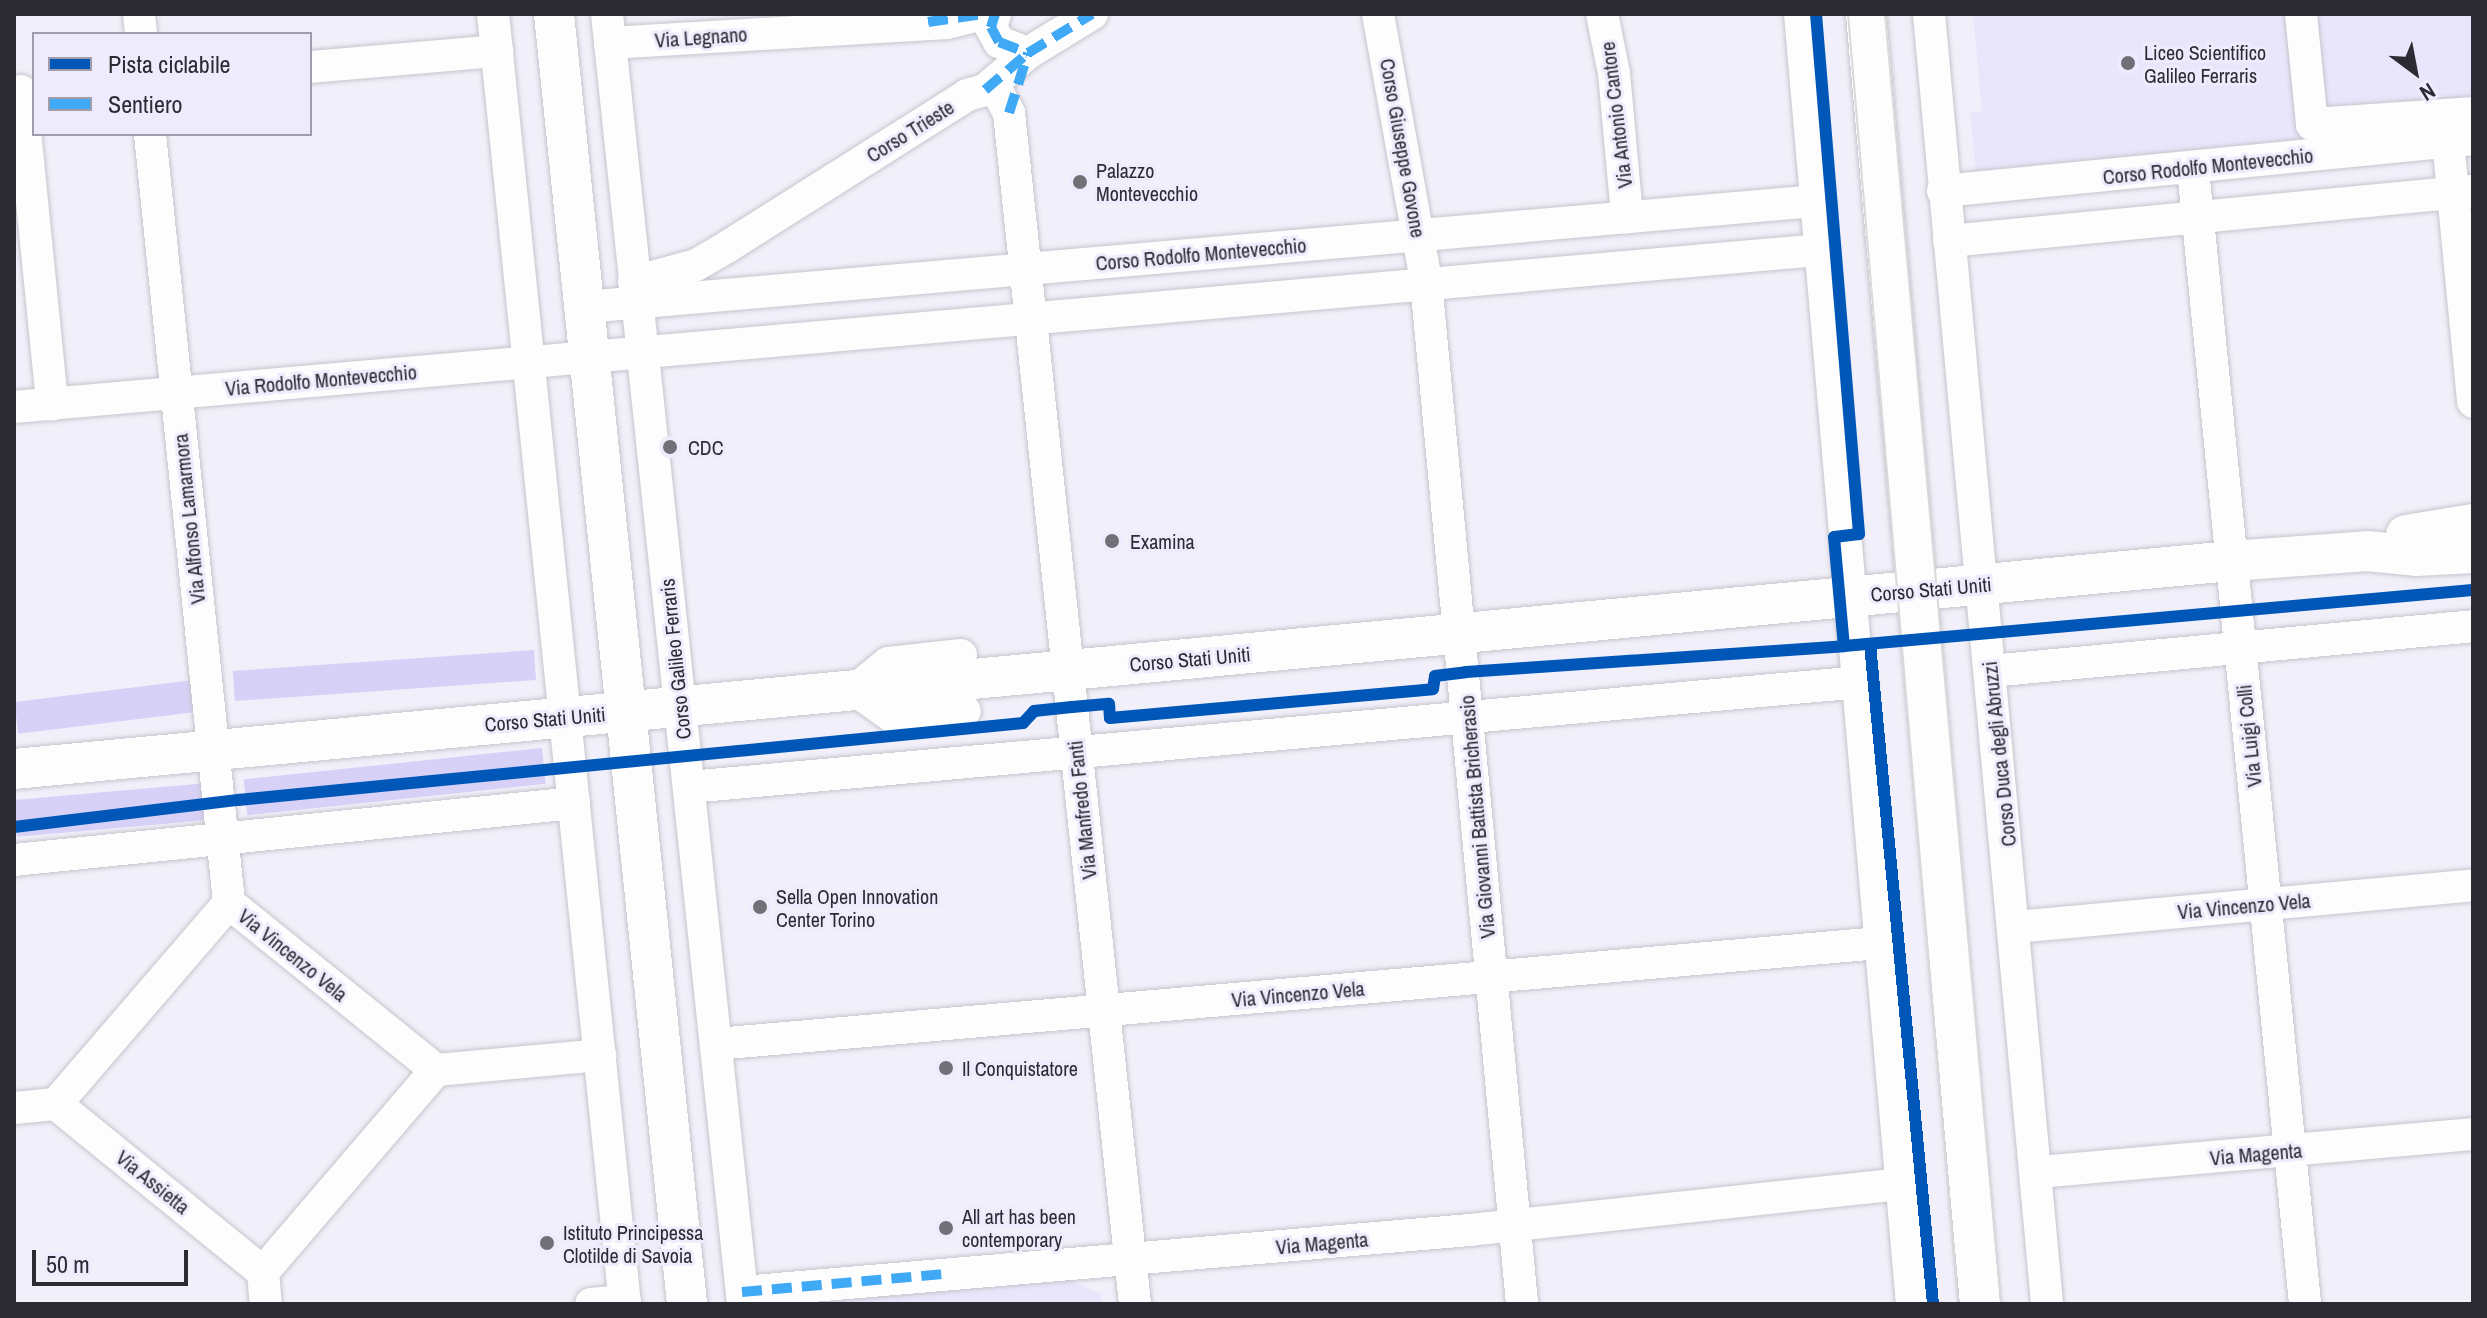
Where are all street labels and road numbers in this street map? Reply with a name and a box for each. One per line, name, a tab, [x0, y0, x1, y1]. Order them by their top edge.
street label: Via Legnano	[654, 22, 748, 52]
street label: Via Antonio Cantore	[1595, 40, 1637, 190]
street label: Corso Giuseppe Govone	[1375, 57, 1431, 239]
street label: Corso Trieste	[862, 95, 958, 167]
street label: Corso Rodolfo Montevecchio	[2102, 143, 2314, 189]
street label: Corso Rodolfo Montevecchio	[1095, 233, 1307, 275]
street label: Via Rodolfo Montevecchio	[224, 360, 418, 400]
street label: Via Alfonso Lamarmora	[168, 432, 210, 606]
street label: Corso Stati Uniti	[1870, 572, 1992, 606]
street label: Corso Galileo Ferraris	[655, 577, 695, 741]
street label: Corso Stati Uniti	[1129, 642, 1251, 676]
street label: Corso Duca degli Abruzzi	[1977, 660, 2021, 848]
street label: Via Luigi Colli	[2232, 684, 2266, 788]
street label: Via Giovanni Battista Bricherasio	[1454, 694, 1500, 940]
street label: Corso Stati Uniti	[484, 702, 606, 736]
street label: Via Manfredo Fanti	[1063, 739, 1101, 881]
street label: Via Vincenzo Vela	[2176, 888, 2312, 924]
street label: Via Vincenzo Vela	[234, 904, 352, 1006]
street label: Via Vincenzo Vela	[1230, 976, 1366, 1012]
street label: Via Magenta	[2209, 1138, 2303, 1170]
street label: Via Assietta	[111, 1145, 195, 1219]
street label: Via Magenta	[1275, 1227, 1369, 1259]

